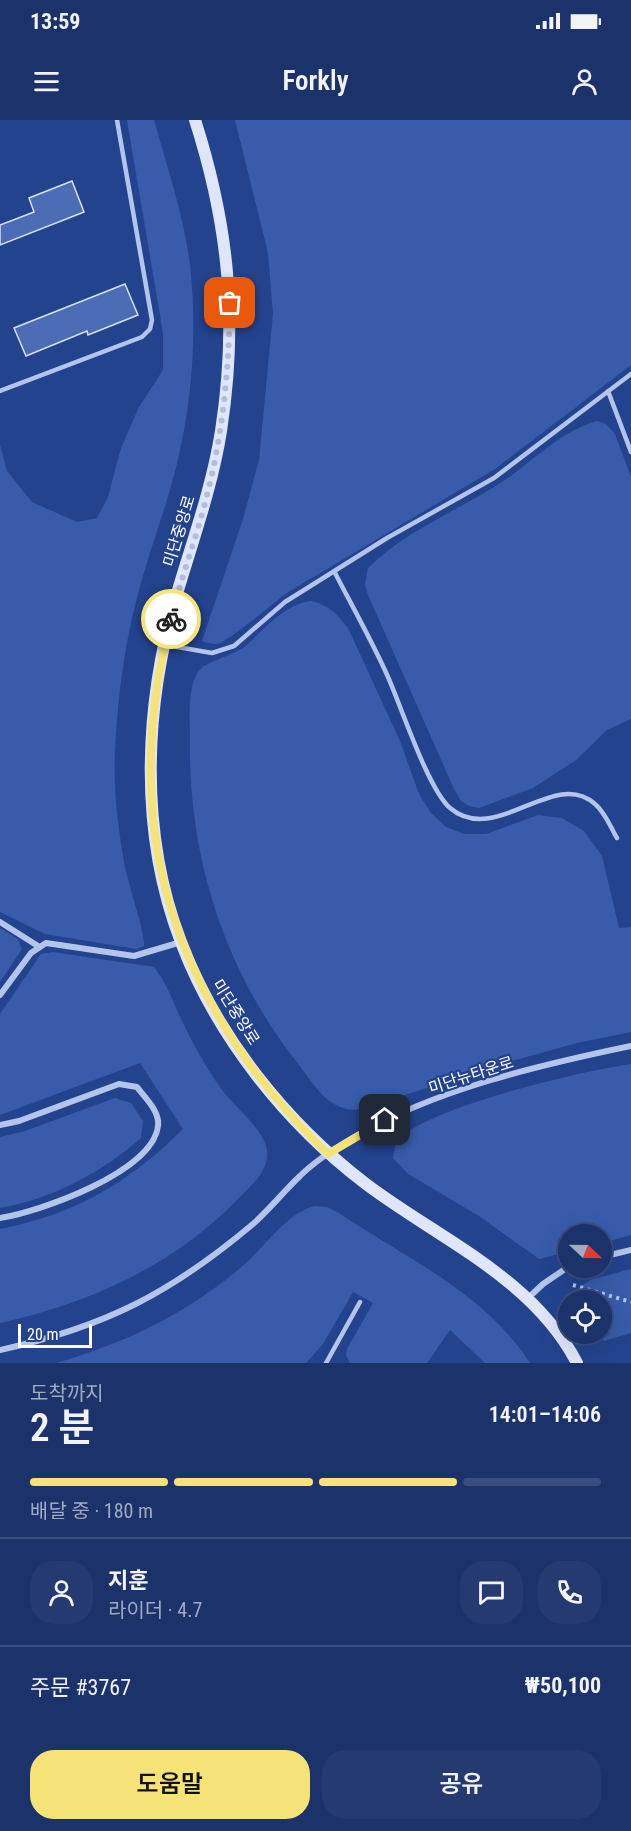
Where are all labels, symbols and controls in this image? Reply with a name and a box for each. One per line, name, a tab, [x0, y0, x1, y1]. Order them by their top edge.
text: 13:59	[30, 9, 81, 34]
icon: menu	[30, 65, 63, 98]
text: Forkly	[282, 65, 349, 97]
icon: person	[568, 65, 601, 98]
pin	[204, 277, 255, 328]
icon: bag	[213, 286, 246, 319]
street label: 미단중앙로	[159, 493, 199, 569]
courier	[141, 589, 201, 649]
icon: bike	[155, 603, 188, 636]
street label: 미단중앙로	[208, 976, 264, 1048]
street label: 미단뉴타운로	[426, 1052, 516, 1098]
pin	[359, 1094, 410, 1145]
icon: home	[368, 1103, 401, 1136]
north arrow	[558, 1224, 612, 1278]
map controls	[558, 1224, 612, 1344]
button: locate	[558, 1290, 612, 1344]
scale bar	[18, 1321, 92, 1348]
text: 20 m	[27, 1325, 59, 1344]
text: 도착까지	[30, 1381, 104, 1405]
text: 14:01–14:06	[489, 1402, 601, 1427]
text: 2 분	[30, 1405, 94, 1451]
text: 배달 중 · 180 m	[30, 1499, 153, 1523]
button: person	[30, 1561, 93, 1624]
button: chat	[460, 1561, 523, 1624]
button: phone	[538, 1561, 601, 1624]
text: 지훈	[108, 1568, 148, 1593]
text: 라이더 · 4.7	[108, 1598, 202, 1622]
text: ₩50,100	[525, 1673, 601, 1698]
text: 주문 #3767	[30, 1675, 131, 1700]
button: 도움말	[30, 1750, 310, 1819]
button: 공유	[322, 1750, 601, 1819]

